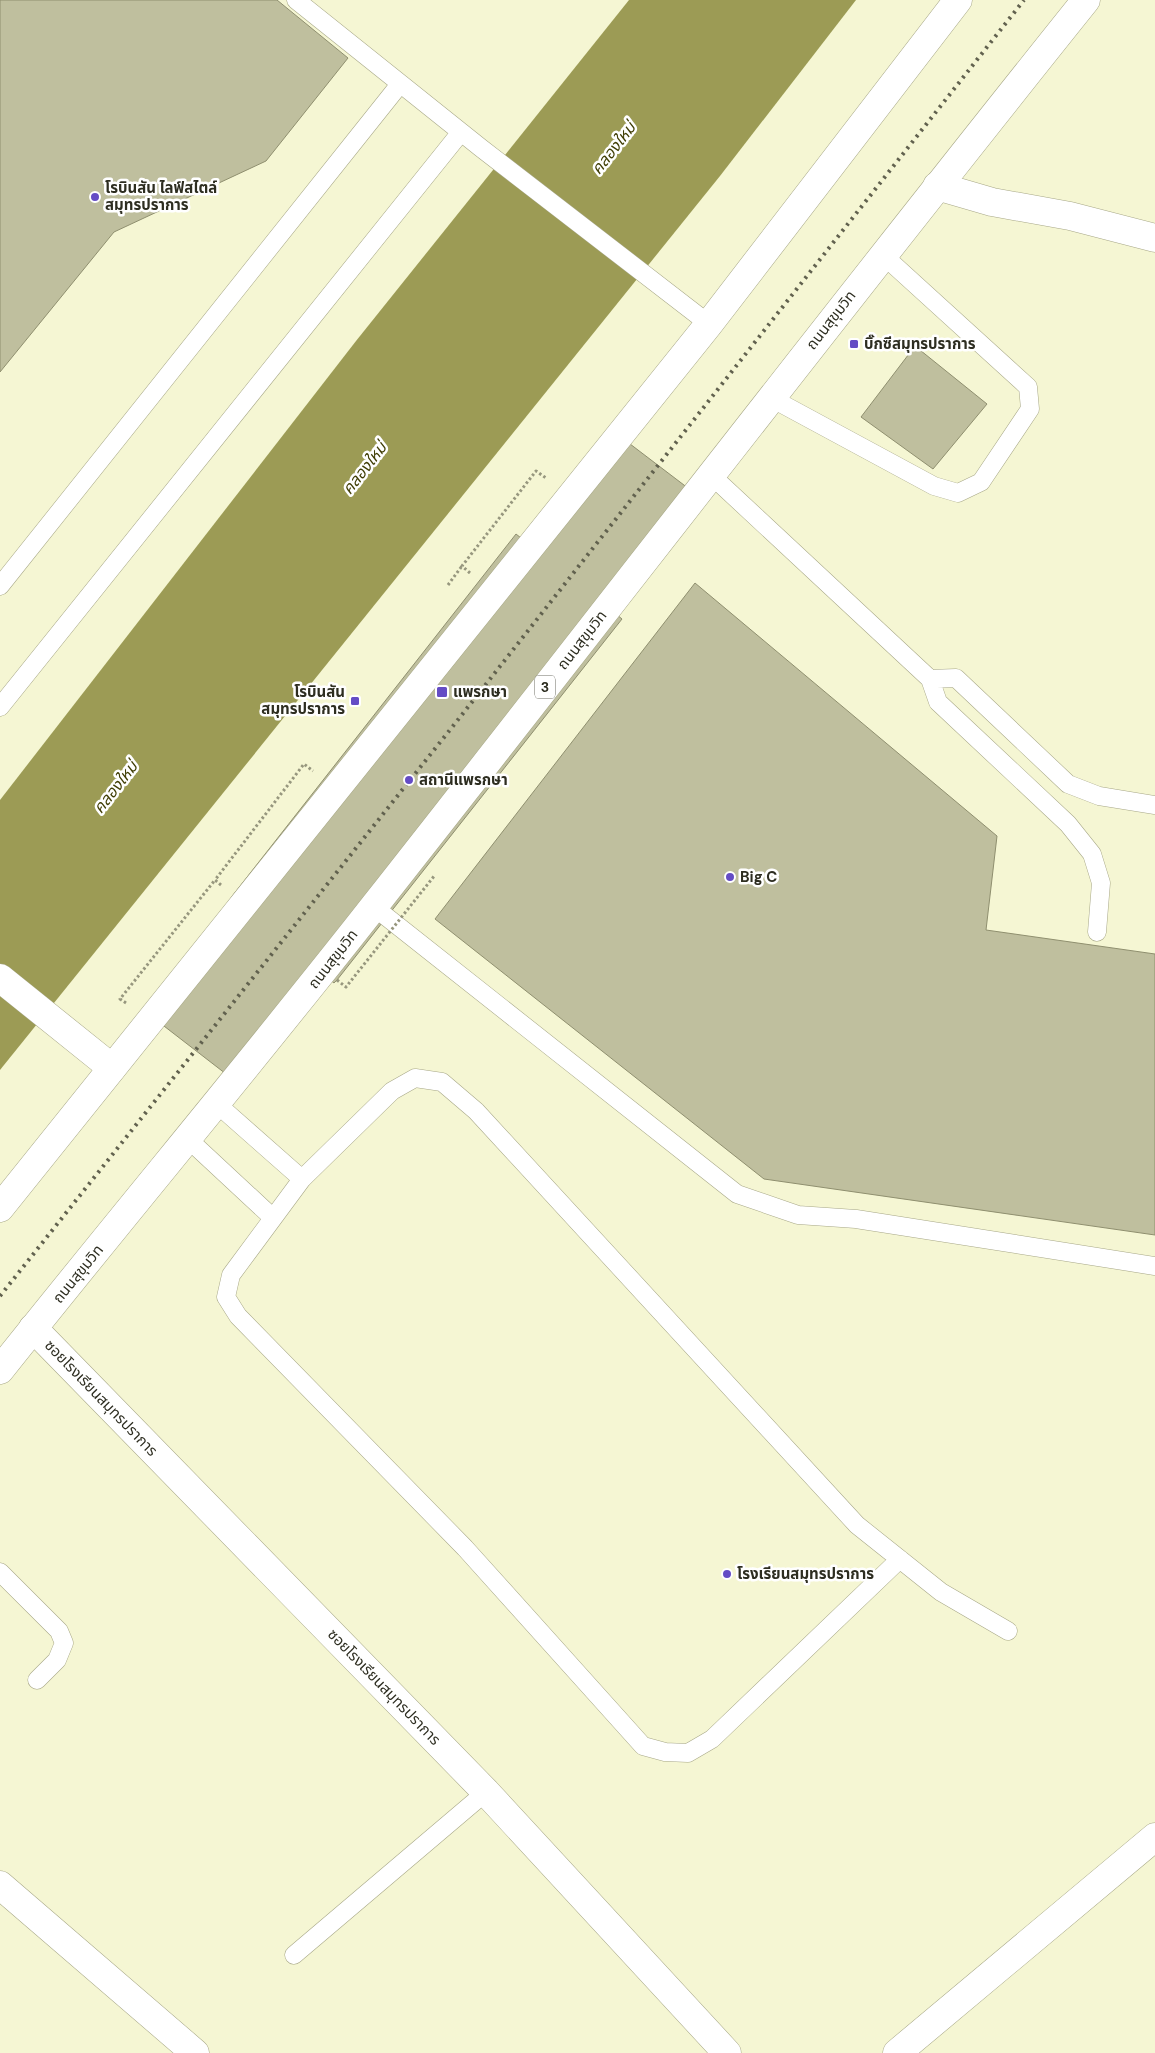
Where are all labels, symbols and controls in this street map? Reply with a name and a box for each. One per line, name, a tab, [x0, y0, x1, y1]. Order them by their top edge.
water label: คลองใหม่	[586, 116, 642, 179]
place label: โรบินสัน ไลฟ์สไตล์ สมุทรปราการ	[105, 178, 217, 215]
marker: โรบินสัน ไลฟ์สไตล์ สมุทรปราการ	[89, 191, 101, 203]
street label: ถนนสุขุมวิท	[802, 286, 860, 354]
place label: บิ๊กซีสมุทรปราการ	[864, 334, 976, 354]
marker: บิ๊กซีสมุทรปราการ	[848, 338, 860, 350]
water label: คลองใหม่	[337, 436, 393, 499]
street label: ถนนสุขุมวิท	[553, 606, 611, 674]
road number: 3	[535, 676, 555, 699]
place label: โรบินสัน สมุทรปราการ	[261, 682, 345, 719]
place label: แพรกษา	[453, 682, 507, 702]
marker: แพรกษา	[435, 685, 449, 699]
marker: โรบินสัน สมุทรปราการ	[349, 695, 361, 707]
water label: คลองใหม่	[88, 755, 144, 818]
place label: สถานีแพรกษา	[419, 770, 508, 790]
marker: สถานีแพรกษา	[403, 774, 415, 786]
place label: Big C	[740, 867, 777, 887]
marker: Big C	[724, 871, 736, 883]
street label: ถนนสุขุมวิท	[304, 925, 362, 993]
street label: ถนนสุขุมวิท	[48, 1241, 108, 1307]
street label: ซอยโรงเรียนสมุทรปราการ	[40, 1335, 162, 1461]
place label: โรงเรียนสมุทรปราการ	[737, 1564, 874, 1584]
marker: โรงเรียนสมุทรปราการ	[721, 1568, 733, 1580]
street label: ซอยโรงเรียนสมุทรปราการ	[323, 1624, 445, 1750]

